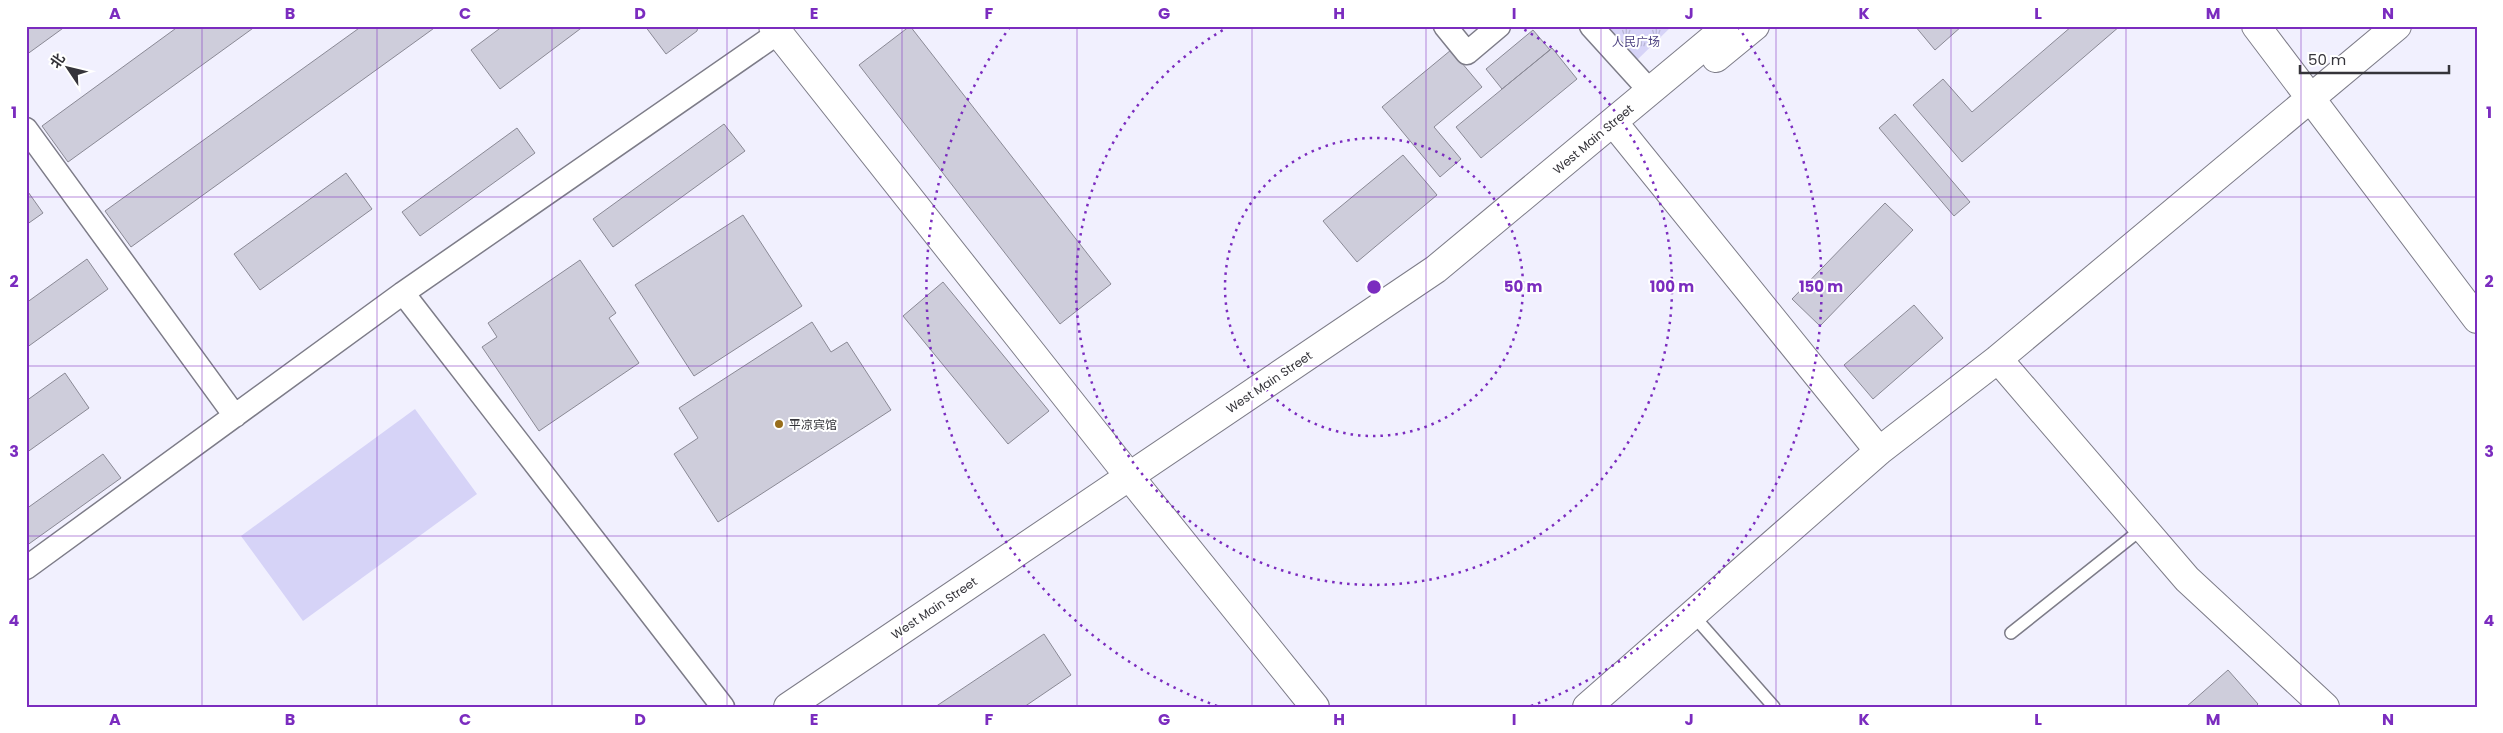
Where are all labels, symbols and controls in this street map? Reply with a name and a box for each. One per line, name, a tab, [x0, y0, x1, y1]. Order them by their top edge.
text: A	[109, 2, 121, 25]
text: B	[285, 2, 295, 25]
text: C	[459, 2, 471, 25]
text: D	[634, 2, 646, 25]
text: E	[810, 2, 818, 25]
text: F	[985, 2, 994, 25]
text: G	[1158, 2, 1170, 25]
text: H	[1333, 2, 1345, 25]
text: I	[1512, 2, 1516, 25]
text: J	[1684, 2, 1694, 25]
text: K	[1858, 2, 1870, 25]
text: L	[2034, 2, 2042, 25]
text: M	[2206, 2, 2220, 25]
text: N	[2382, 2, 2394, 25]
park label: 人民广场	[1612, 33, 1660, 50]
north arrow	[42, 42, 92, 92]
scale bar	[2300, 42, 2449, 74]
text: 北	[45, 49, 70, 72]
text: 50 m	[2308, 49, 2346, 70]
street label: West Main Street	[1549, 100, 1637, 178]
text: 1	[11, 101, 17, 124]
text: 1	[2486, 101, 2492, 124]
text: 2	[9, 270, 19, 293]
text: 2	[2484, 270, 2494, 293]
text: 50 m	[1504, 276, 1542, 297]
text: 100 m	[1650, 276, 1694, 297]
text: 150 m	[1799, 276, 1843, 297]
centre of rings	[1365, 278, 1383, 296]
street label: West Main Street	[1223, 347, 1315, 417]
place label: 平凉宾馆	[789, 416, 837, 433]
marker: 平凉宾馆	[773, 418, 785, 430]
text: 3	[9, 440, 19, 463]
text: 3	[2484, 440, 2494, 463]
street label: West Main Street	[888, 573, 980, 643]
text: 4	[9, 609, 20, 632]
text: 4	[2484, 609, 2495, 632]
text: A	[109, 708, 121, 731]
text: B	[285, 708, 295, 731]
text: C	[459, 708, 471, 731]
text: D	[634, 708, 646, 731]
text: E	[810, 708, 818, 731]
text: F	[985, 708, 994, 731]
text: G	[1158, 708, 1170, 731]
text: H	[1333, 708, 1345, 731]
text: I	[1512, 708, 1516, 731]
text: J	[1684, 708, 1694, 731]
text: K	[1858, 708, 1870, 731]
text: L	[2034, 708, 2042, 731]
text: M	[2206, 708, 2220, 731]
text: N	[2382, 708, 2394, 731]

